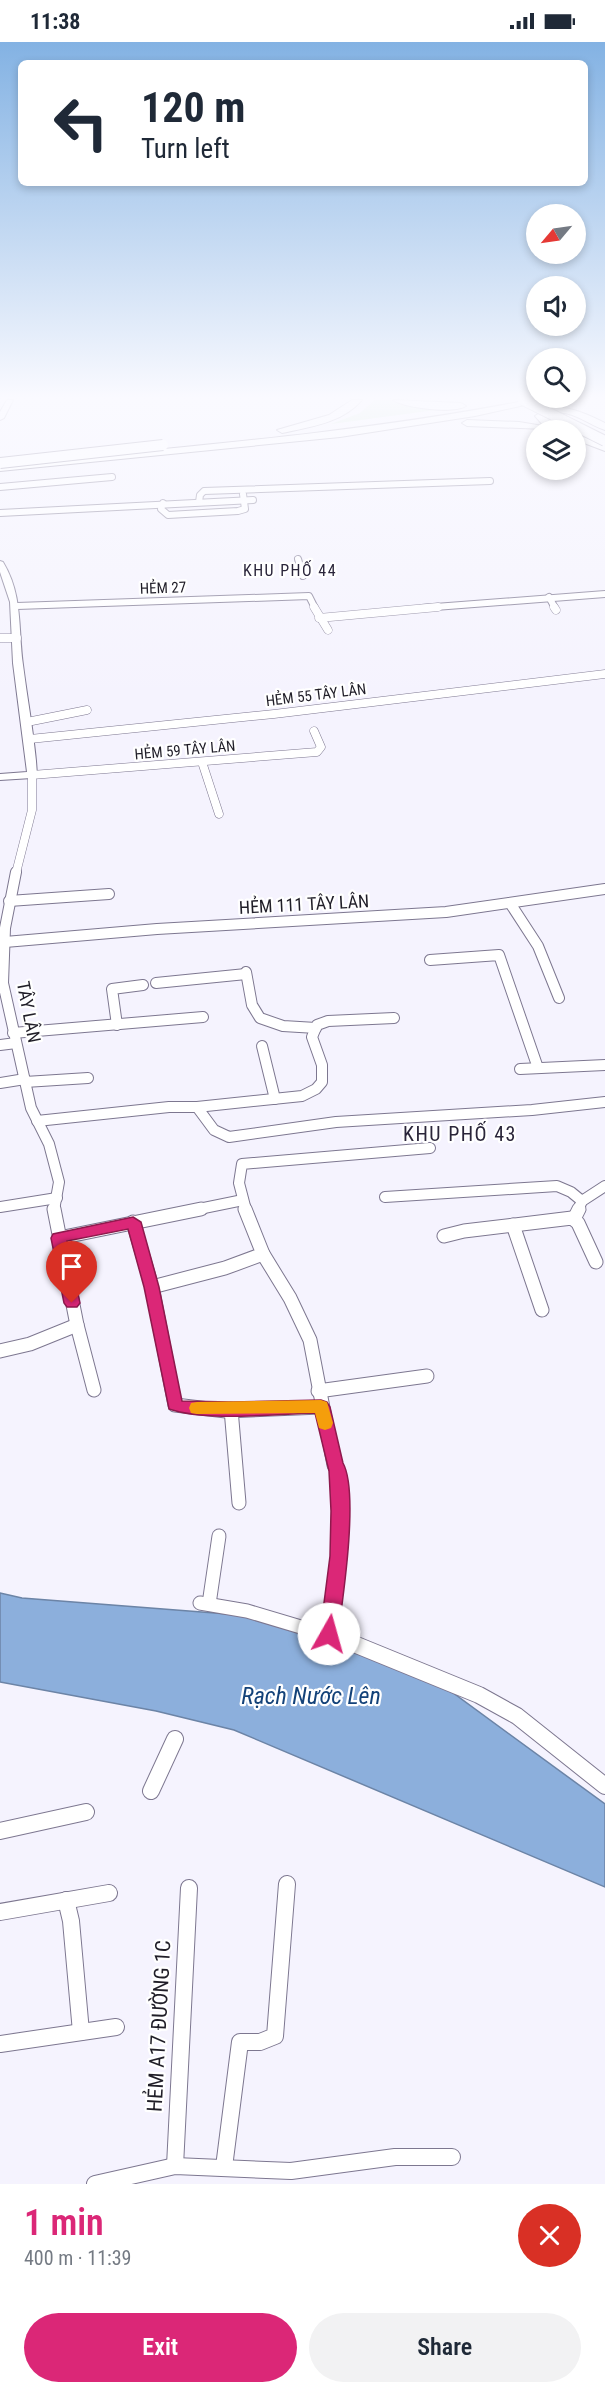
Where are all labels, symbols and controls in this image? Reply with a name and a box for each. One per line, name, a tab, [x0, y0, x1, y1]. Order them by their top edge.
text: 11:38	[30, 9, 81, 34]
text: 120 m	[141, 83, 246, 132]
icon: left	[42, 84, 120, 162]
text: Turn left	[141, 133, 230, 165]
north arrow	[526, 204, 586, 264]
map controls	[526, 204, 586, 480]
button: sound	[526, 276, 586, 336]
button: search	[526, 348, 586, 408]
button: layers	[526, 420, 586, 480]
district label: KHU PHỐ 44	[243, 559, 337, 580]
street label: HẺM 27	[139, 577, 186, 598]
street label: HẺM 55 TÂY LÂN	[265, 679, 367, 710]
street label: HẺM 59 TÂY LÂN	[134, 736, 236, 763]
street label: HẺM 111 TÂY LÂN	[238, 889, 370, 918]
street label: TÂY LÂN	[13, 980, 45, 1044]
district label: KHU PHỐ 43	[403, 1121, 517, 1146]
pin	[46, 1241, 97, 1303]
icon: arrive	[55, 1250, 88, 1283]
position arrow	[297, 1602, 361, 1666]
water label: Rạch Nước Lên	[241, 1682, 381, 1710]
street label: HẺM A17 ĐƯỜNG 1C	[142, 1940, 175, 2112]
text: 1 min	[24, 2202, 104, 2244]
button: close	[518, 2204, 581, 2267]
text: 400 m · 11:39	[24, 2246, 131, 2270]
button: Exit	[24, 2313, 297, 2382]
button: Share	[309, 2313, 581, 2382]

